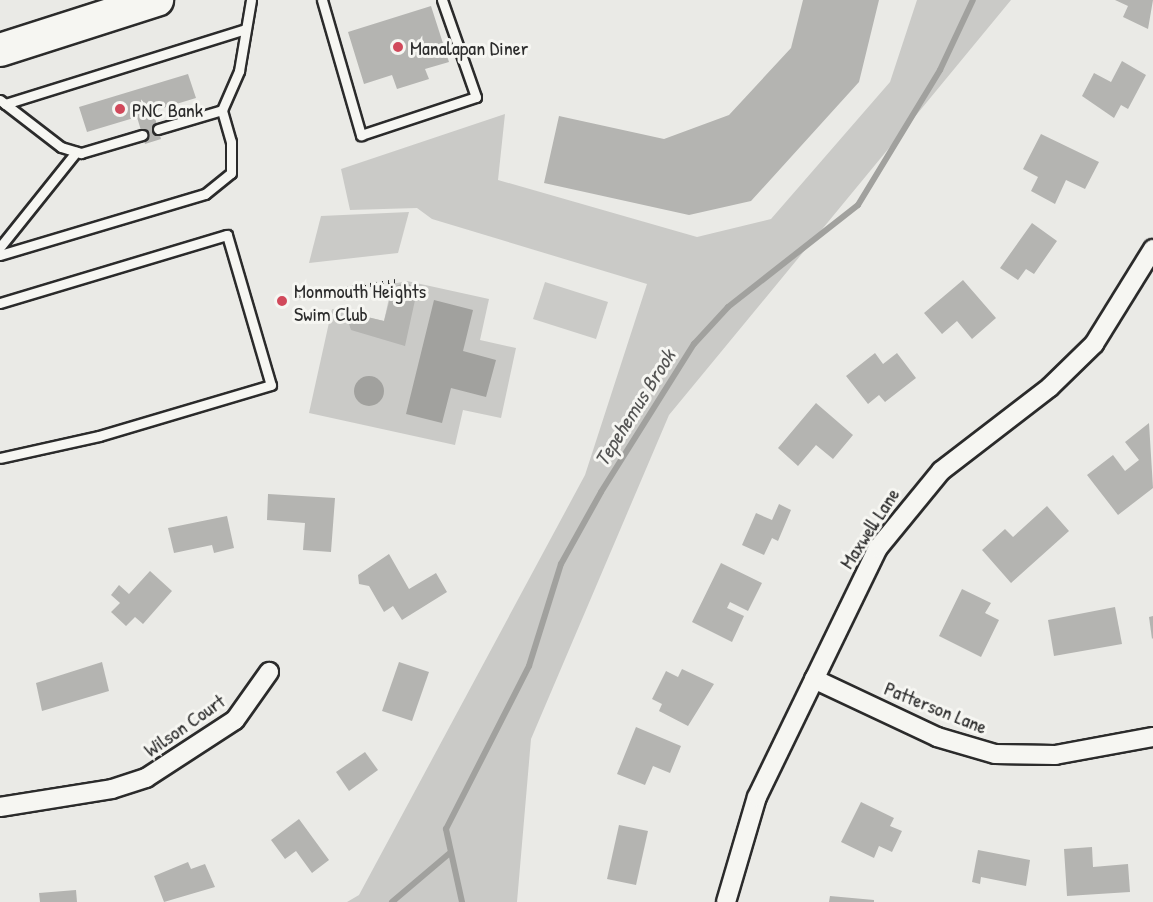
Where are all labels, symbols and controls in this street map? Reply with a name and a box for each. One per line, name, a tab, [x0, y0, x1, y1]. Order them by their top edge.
place label: Manalapan Diner	[410, 35, 528, 59]
marker: Manalapan Diner	[391, 40, 405, 54]
place label: PNC Bank	[132, 97, 203, 121]
marker: PNC Bank	[113, 102, 127, 116]
place label: Monmouth Heights Swim Club	[294, 278, 426, 325]
marker: Monmouth Heights Swim Club	[275, 294, 289, 308]
water label: Tepehemus Brook	[589, 345, 681, 471]
street label: Maxwell Lane	[834, 483, 904, 573]
street label: Patterson Lane	[881, 676, 991, 738]
street label: Wilson Court	[139, 688, 229, 762]

